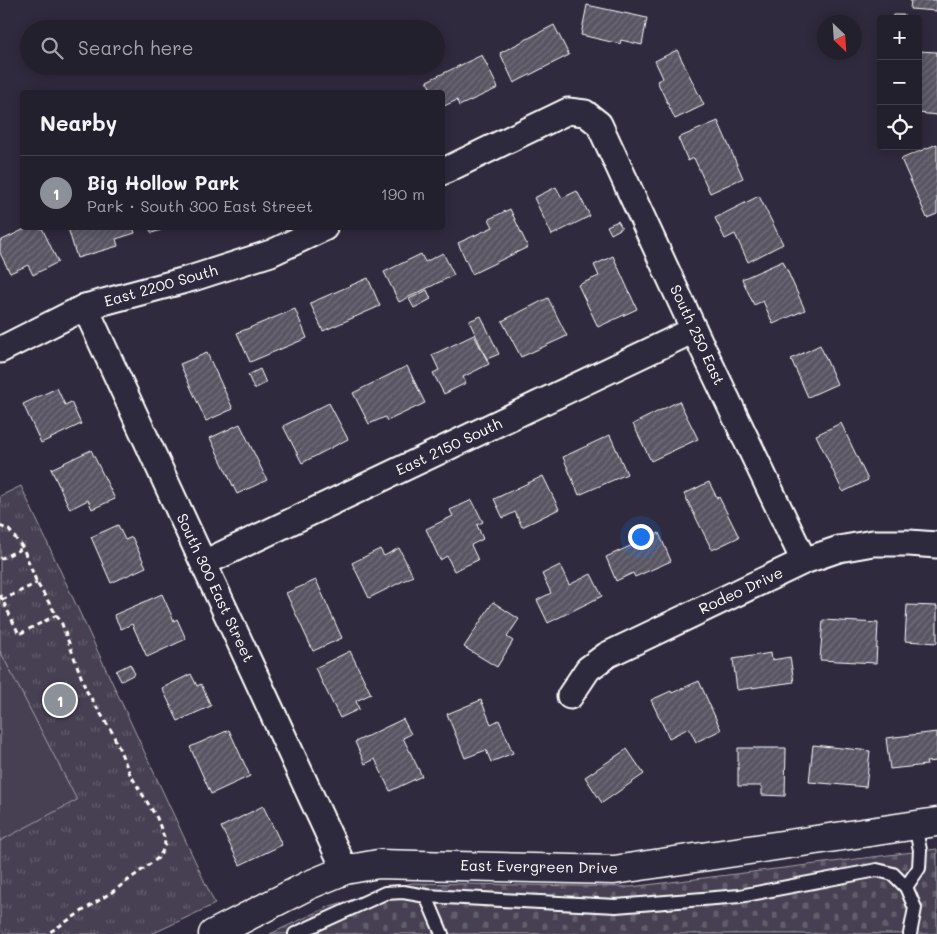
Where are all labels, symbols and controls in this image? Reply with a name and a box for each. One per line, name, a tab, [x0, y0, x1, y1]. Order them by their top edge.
north arrow	[817, 15, 862, 60]
map controls	[877, 15, 922, 150]
button: +	[877, 15, 922, 60]
search box	[20, 20, 445, 75]
icon: search	[38, 34, 66, 62]
text: Search here	[78, 35, 194, 60]
button: −	[877, 60, 922, 105]
button: locate	[877, 105, 922, 150]
text: Nearby	[40, 109, 117, 136]
text: Big Hollow Park	[87, 170, 239, 195]
text: 1	[52, 183, 60, 204]
text: 190 m	[381, 183, 425, 204]
text: Park · South 300 East Street	[87, 195, 313, 216]
street label: East 2200 South	[102, 259, 220, 311]
street label: South 250 East	[666, 281, 730, 388]
street label: East 2150 South	[392, 413, 505, 479]
street label: South 300 East Street	[173, 510, 259, 665]
your location	[628, 524, 654, 550]
street label: Rodeo Drive	[695, 562, 786, 618]
pin: 1	[44, 681, 76, 719]
street label: East Evergreen Drive	[460, 855, 618, 877]

